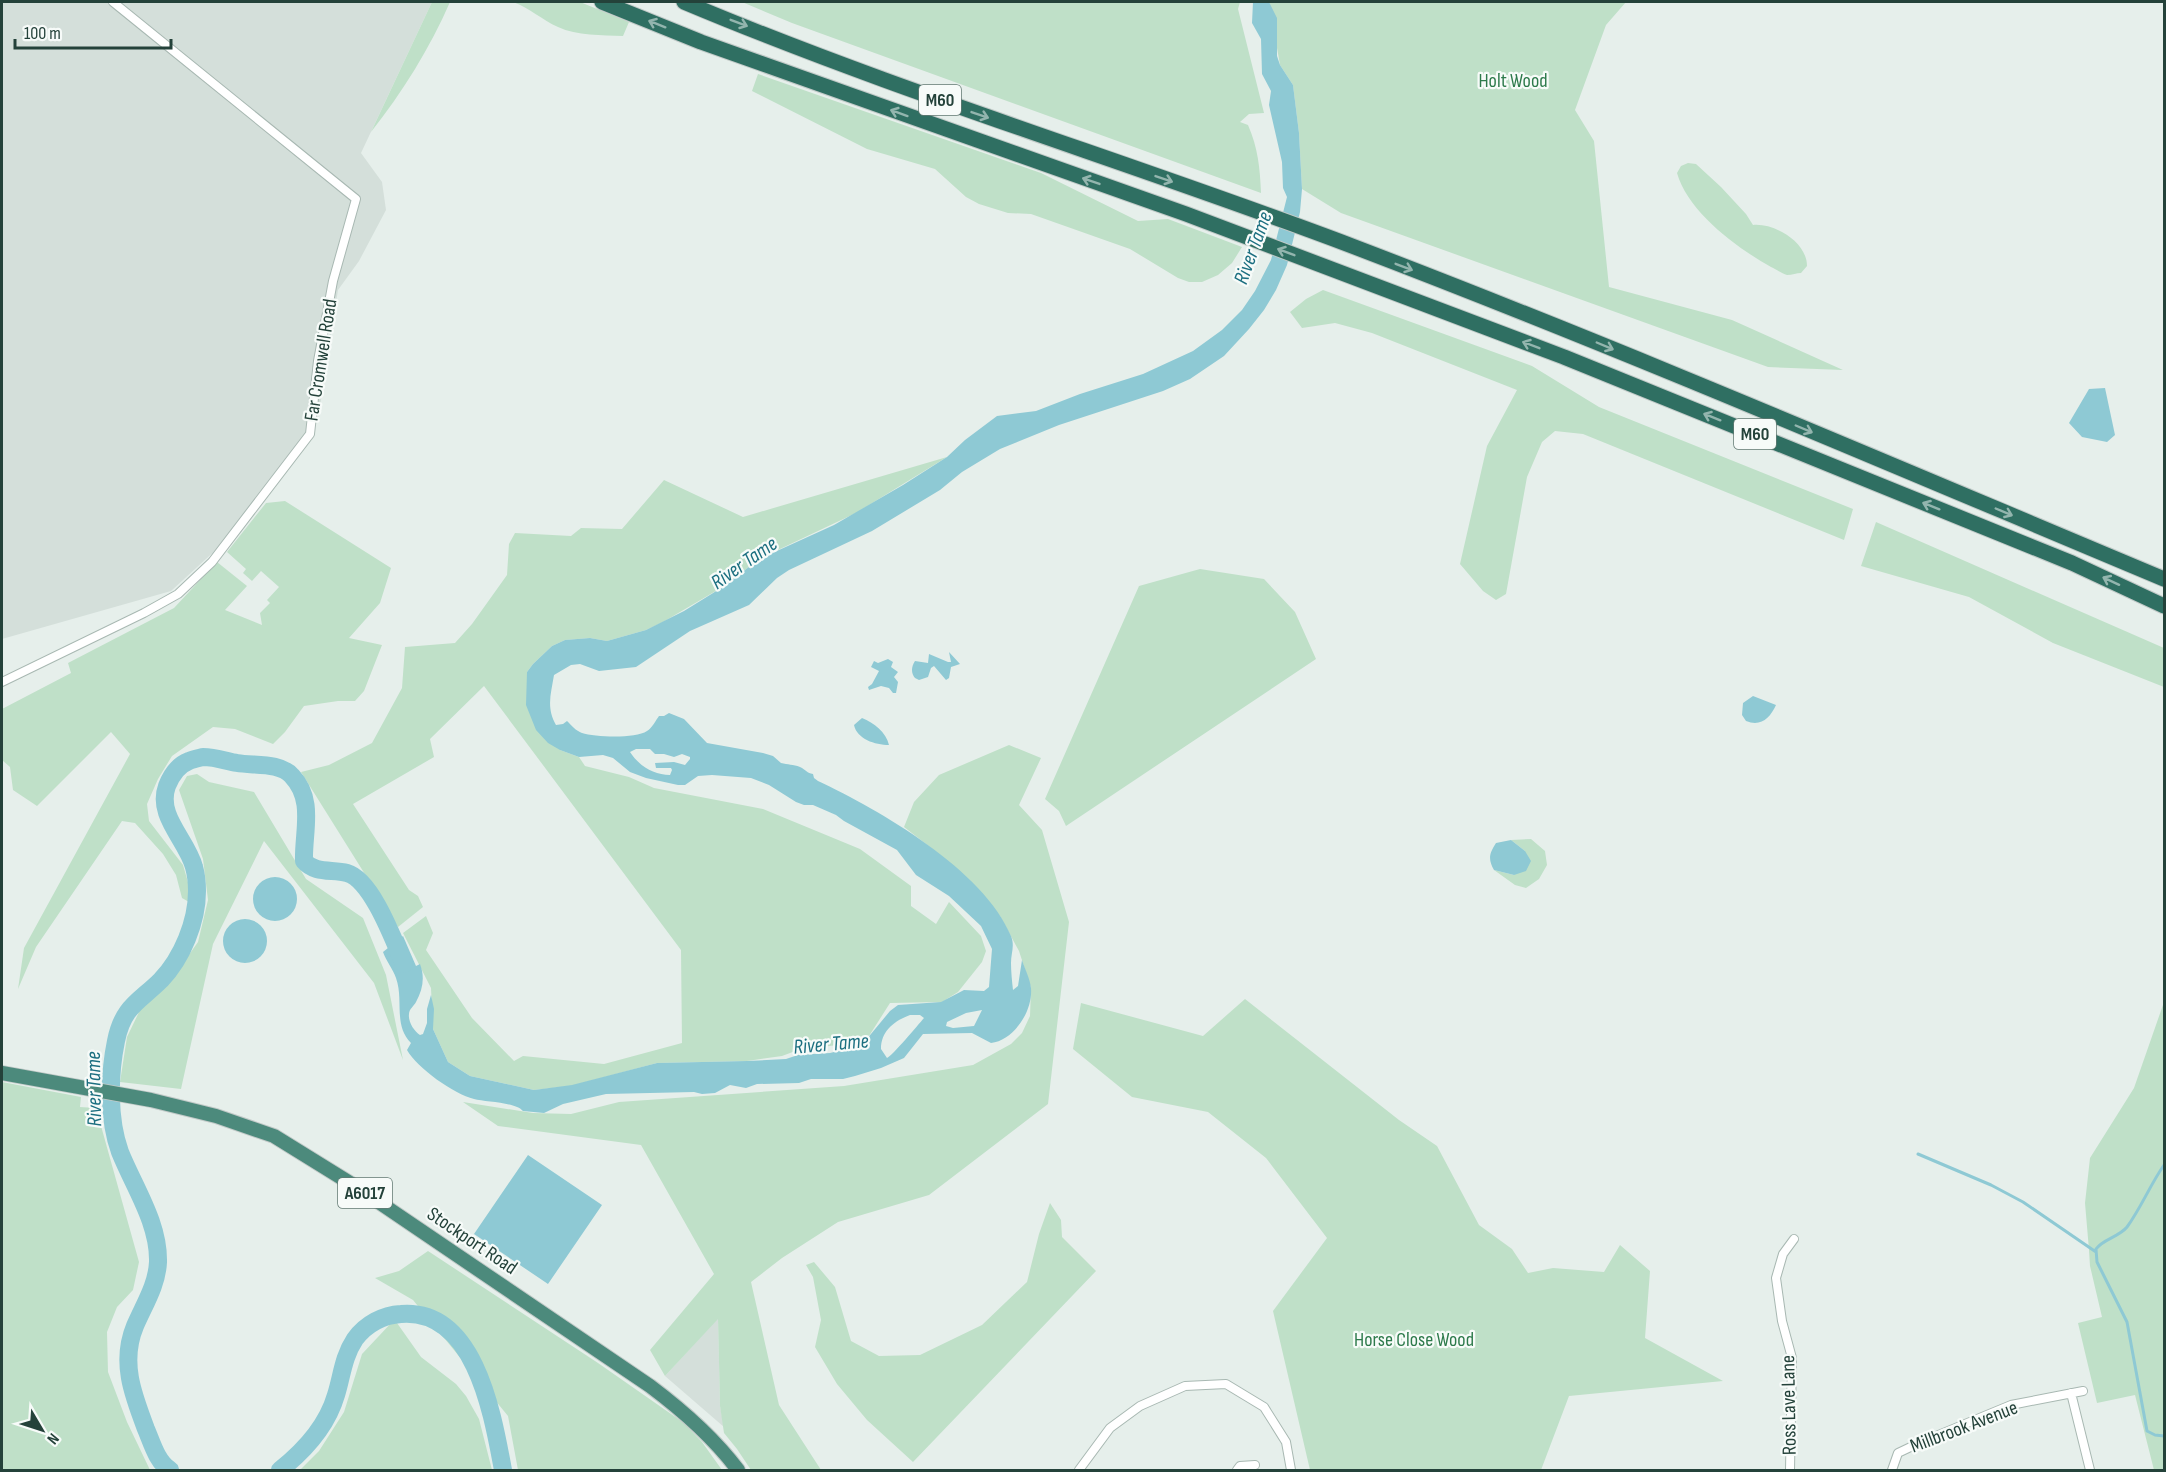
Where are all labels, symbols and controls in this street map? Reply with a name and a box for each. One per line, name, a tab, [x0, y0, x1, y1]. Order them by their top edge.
scale bar	[15, 12, 171, 50]
one-way arrow	[648, 18, 666, 29]
one-way arrow	[729, 19, 747, 30]
text: 100 m	[24, 23, 61, 44]
park label: Holt Wood	[1478, 69, 1548, 93]
road number: M60	[919, 85, 961, 115]
one-way arrow	[890, 107, 909, 118]
one-way arrow	[970, 110, 989, 121]
one-way arrow	[1083, 174, 1101, 185]
one-way arrow	[1154, 174, 1173, 185]
water label: River Tame	[1228, 208, 1278, 288]
one-way arrow	[1277, 246, 1296, 257]
one-way arrow	[1394, 262, 1413, 273]
street label: Far Cromwell Road	[300, 297, 342, 423]
one-way arrow	[1522, 338, 1541, 349]
one-way arrow	[1595, 341, 1614, 352]
one-way arrow	[1703, 411, 1722, 422]
road number: M60	[1734, 419, 1776, 449]
one-way arrow	[1795, 424, 1813, 435]
one-way arrow	[1923, 500, 1941, 511]
one-way arrow	[1994, 507, 2012, 518]
water label: River Tame	[706, 531, 782, 595]
one-way arrow	[2103, 575, 2121, 586]
water label: River Tame	[792, 1028, 870, 1060]
water label: River Tame	[81, 1051, 107, 1127]
road number: A6017	[338, 1178, 392, 1208]
street label: Stockport Road	[422, 1202, 522, 1280]
park label: Horse Close Wood	[1354, 1328, 1474, 1352]
street label: Ross Lave Lane	[1776, 1355, 1802, 1455]
street label: Millbrook Avenue	[1907, 1396, 2021, 1458]
north arrow	[12, 1400, 72, 1460]
text: N	[42, 1429, 63, 1448]

